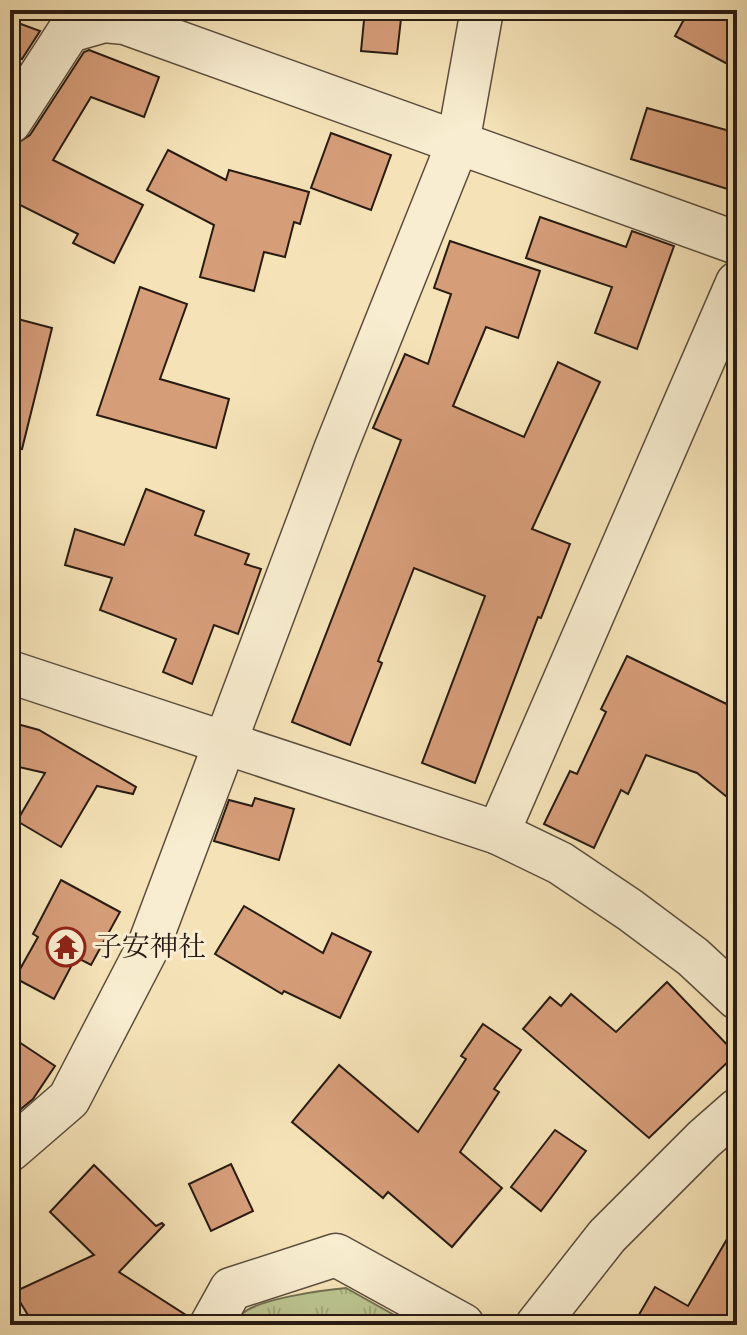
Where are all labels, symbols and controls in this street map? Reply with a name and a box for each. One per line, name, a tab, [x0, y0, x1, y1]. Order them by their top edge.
temple icon: 子安神社	[45, 926, 87, 968]
place label: 子安神社	[94, 930, 206, 965]

